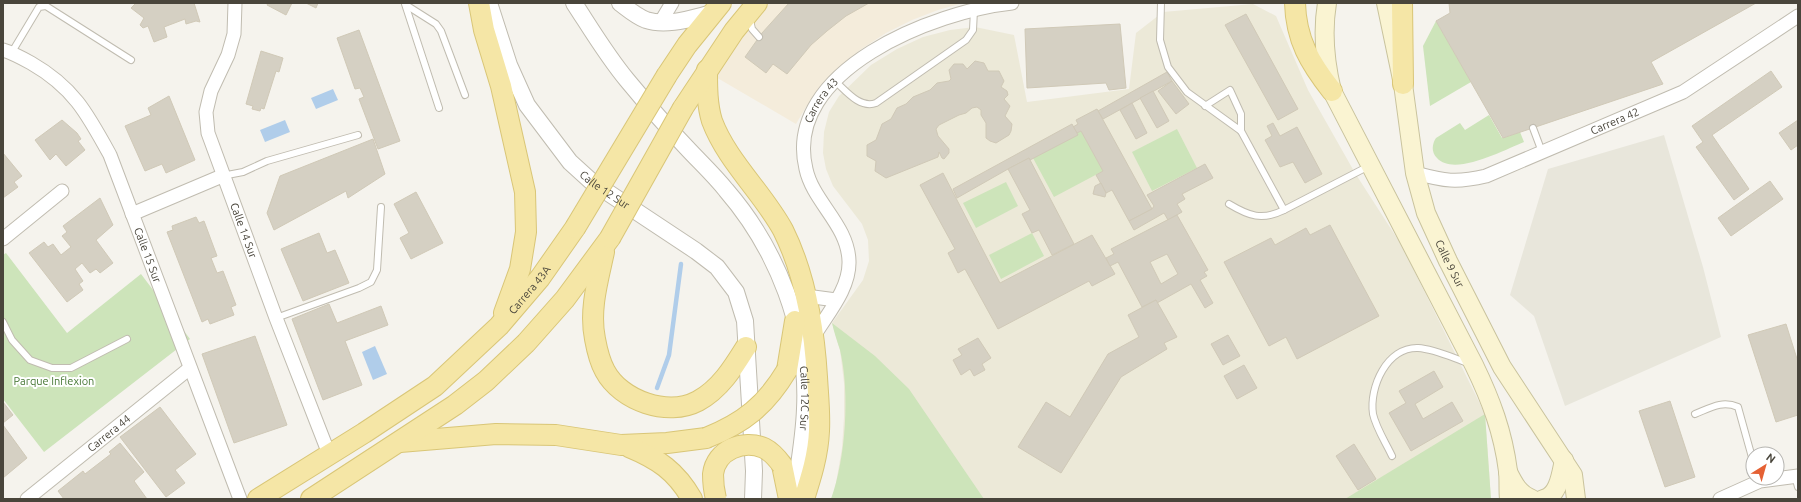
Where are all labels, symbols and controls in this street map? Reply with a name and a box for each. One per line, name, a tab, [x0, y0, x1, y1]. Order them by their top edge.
street label: Carrera 43	[802, 75, 840, 124]
street label: Carrera 42	[1589, 105, 1641, 137]
street label: Calle 12 Sur	[577, 168, 633, 212]
street label: Calle 14 Sur	[228, 201, 260, 260]
street label: Calle 15 Sur	[132, 226, 164, 285]
street label: Calle 9 Sur	[1433, 238, 1467, 290]
street label: Carrera 43A	[506, 263, 553, 316]
street label: Calle 12C Sur	[797, 365, 811, 432]
park label: Parque Inflexion	[14, 375, 94, 387]
street label: Carrera 44	[85, 412, 133, 454]
north arrow	[1745, 446, 1785, 486]
text: N	[1764, 451, 1778, 465]

